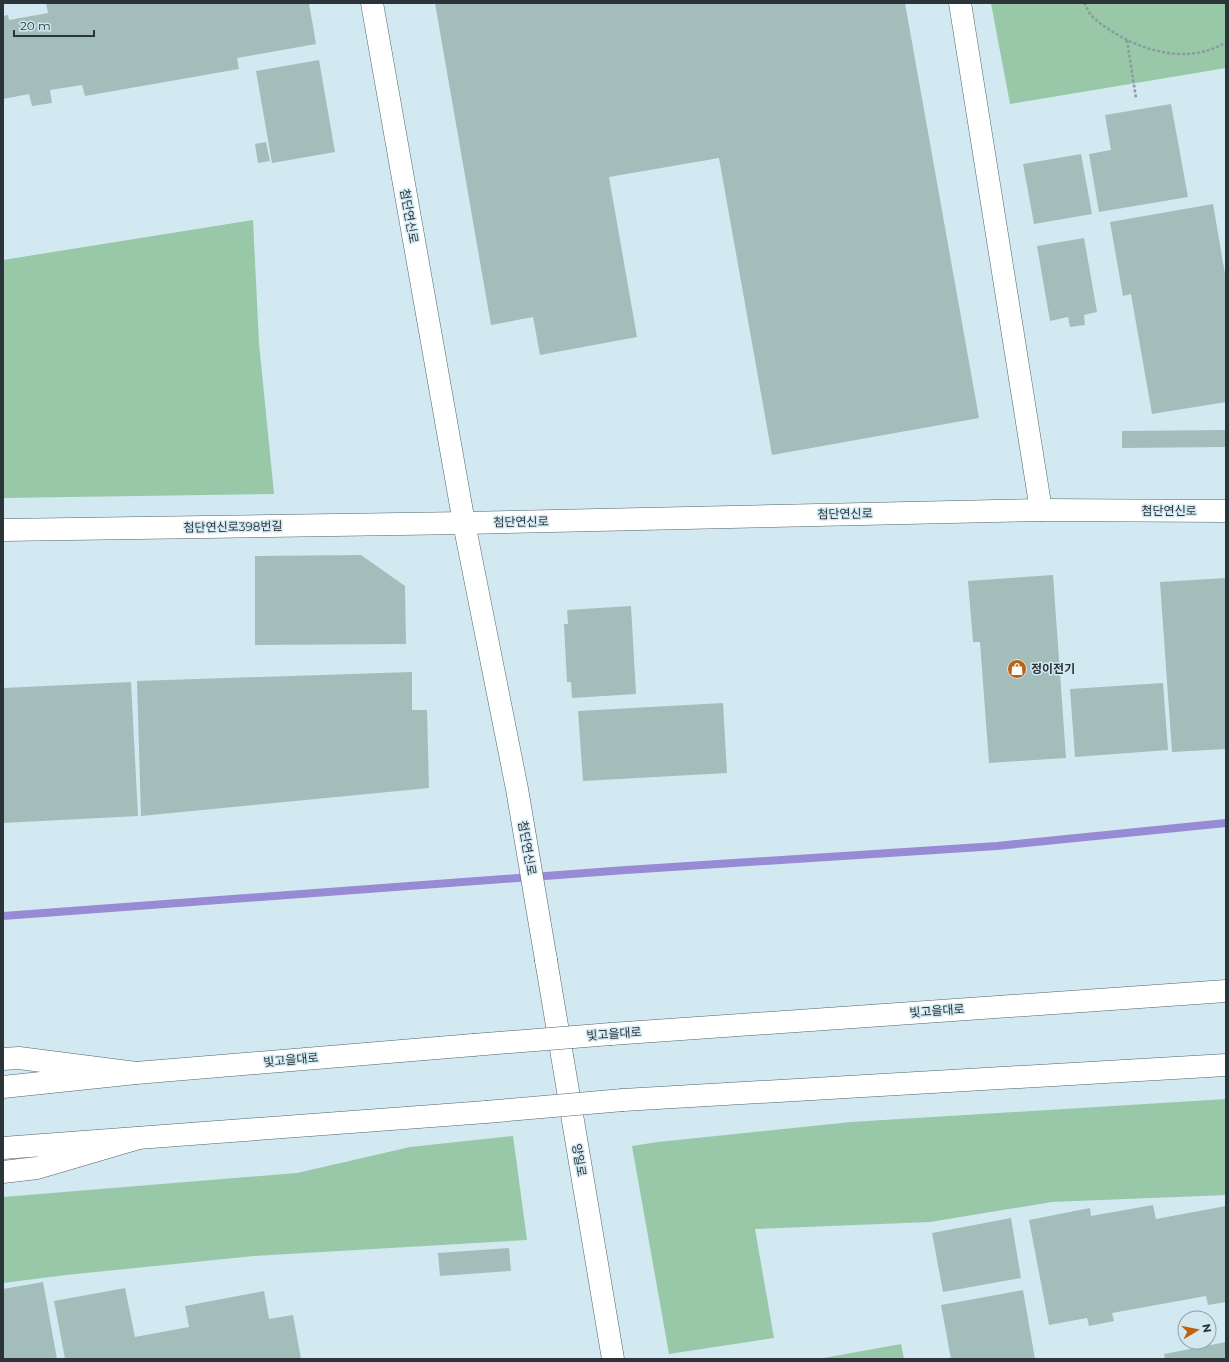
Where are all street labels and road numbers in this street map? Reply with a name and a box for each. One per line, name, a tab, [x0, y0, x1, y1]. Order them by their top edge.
street label: 첨단연신로	[397, 187, 422, 244]
street label: 첨단연신로	[1141, 503, 1197, 518]
street label: 첨단연신로	[817, 506, 873, 521]
street label: 첨단연신로	[493, 514, 549, 529]
street label: 첨단연신로398번길	[183, 518, 283, 535]
street label: 첨단연신로	[515, 819, 540, 876]
street label: 빛고을대로	[909, 1001, 965, 1020]
street label: 빛고을대로	[586, 1024, 642, 1043]
street label: 빛고을대로	[263, 1050, 319, 1069]
street label: 양일로	[569, 1142, 590, 1178]

